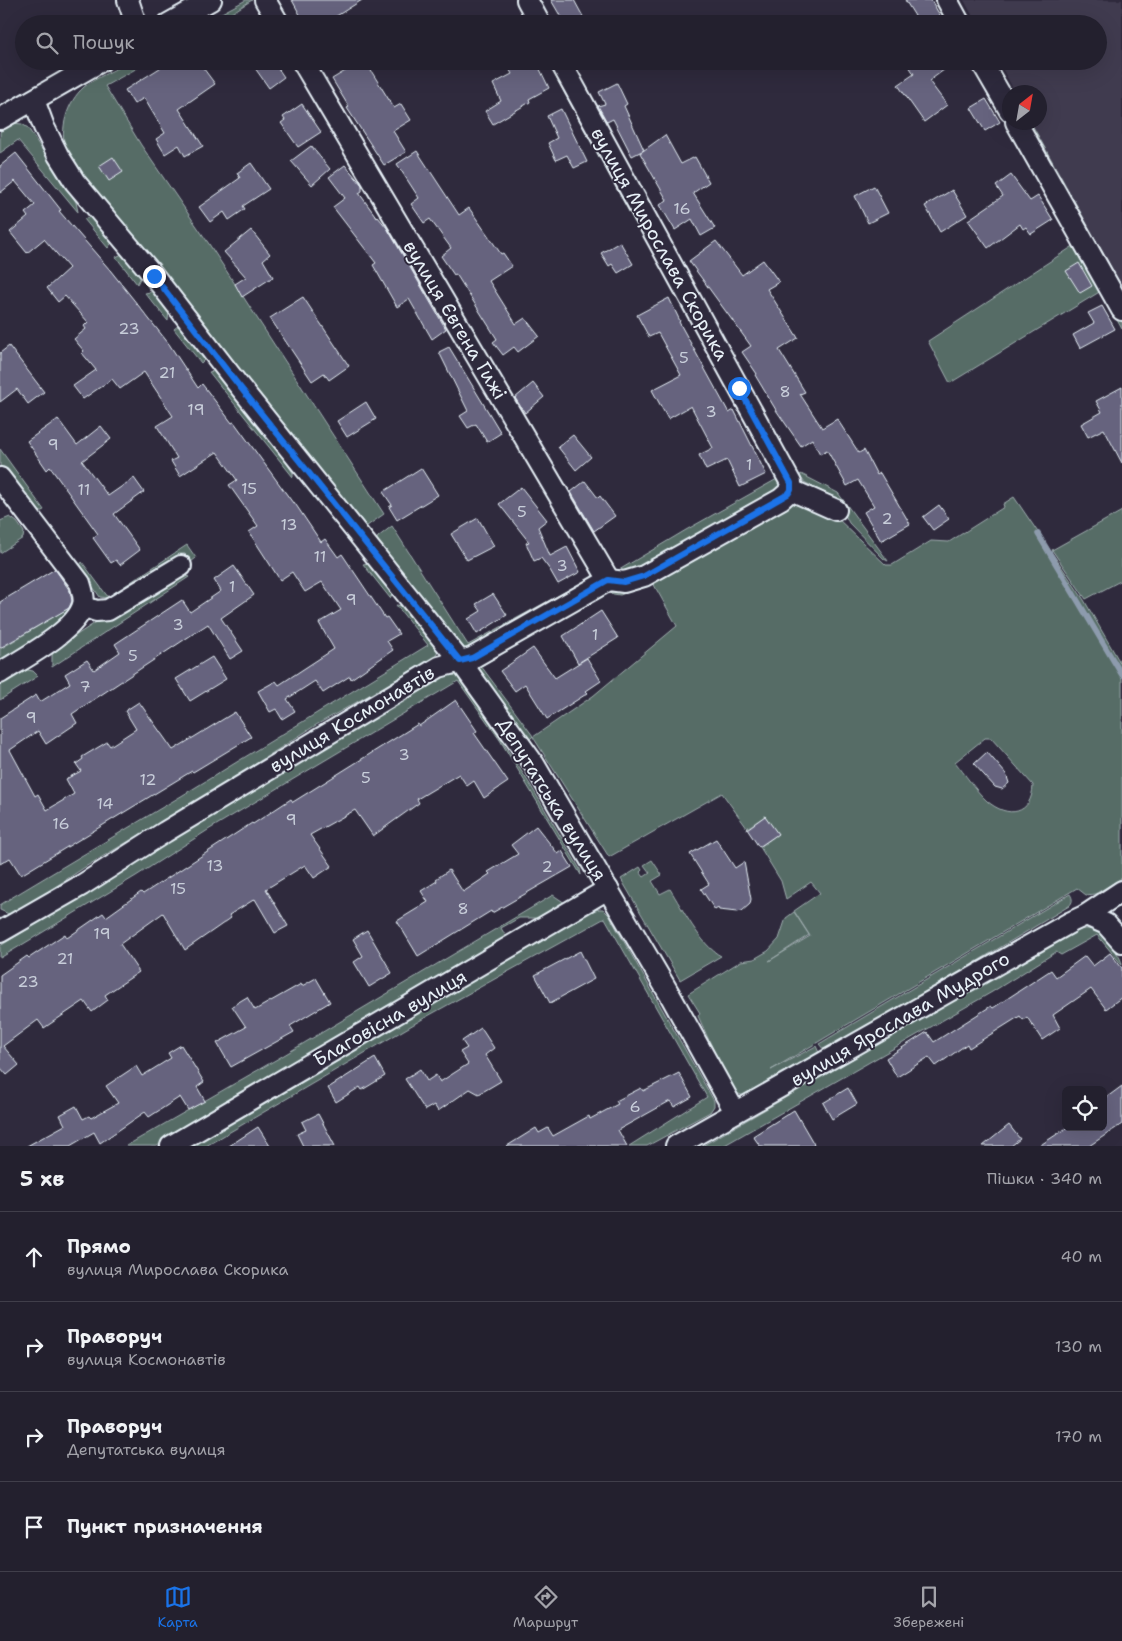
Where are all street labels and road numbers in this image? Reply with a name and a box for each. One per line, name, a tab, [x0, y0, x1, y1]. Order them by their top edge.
street label: вулиця Мирослава Скорика	[585, 123, 735, 365]
street label: вулиця Євгена Гижі	[398, 236, 512, 404]
street label: вулиця Космонавтів	[265, 660, 439, 778]
street label: Депутатська вулиця	[492, 713, 612, 885]
street label: вулиця Ярослава Мудрого	[786, 946, 1014, 1092]
street label: Благовісна вулиця	[309, 964, 471, 1072]

